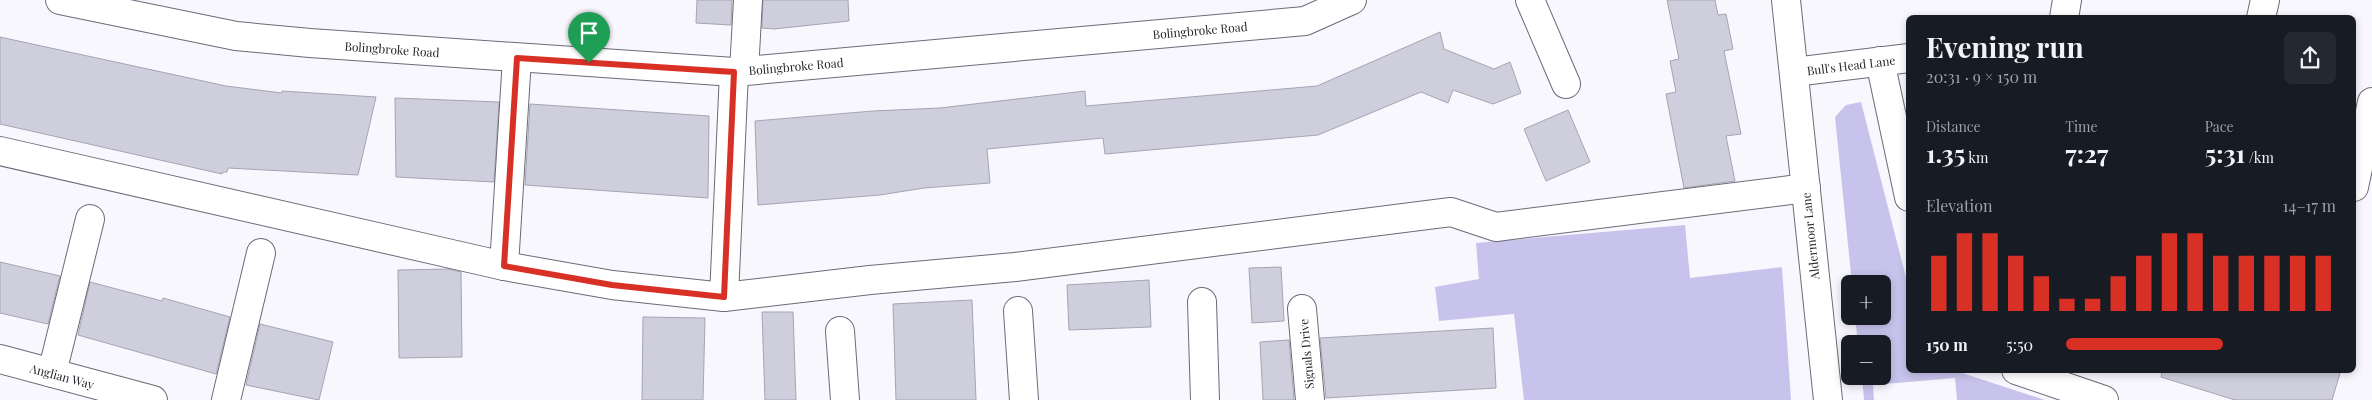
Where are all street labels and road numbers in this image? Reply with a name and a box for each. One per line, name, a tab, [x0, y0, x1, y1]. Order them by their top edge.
street label: Bolingbroke Road	[1152, 18, 1248, 42]
street label: Bolingbroke Road	[344, 38, 440, 60]
street label: Bull's Head Lane	[1806, 52, 1896, 78]
street label: Bolingbroke Road	[748, 54, 844, 78]
street label: Aldermoor Lane	[1797, 192, 1823, 281]
street label: Signals Drive	[1295, 318, 1317, 390]
street label: Anglian Way	[27, 359, 96, 392]

